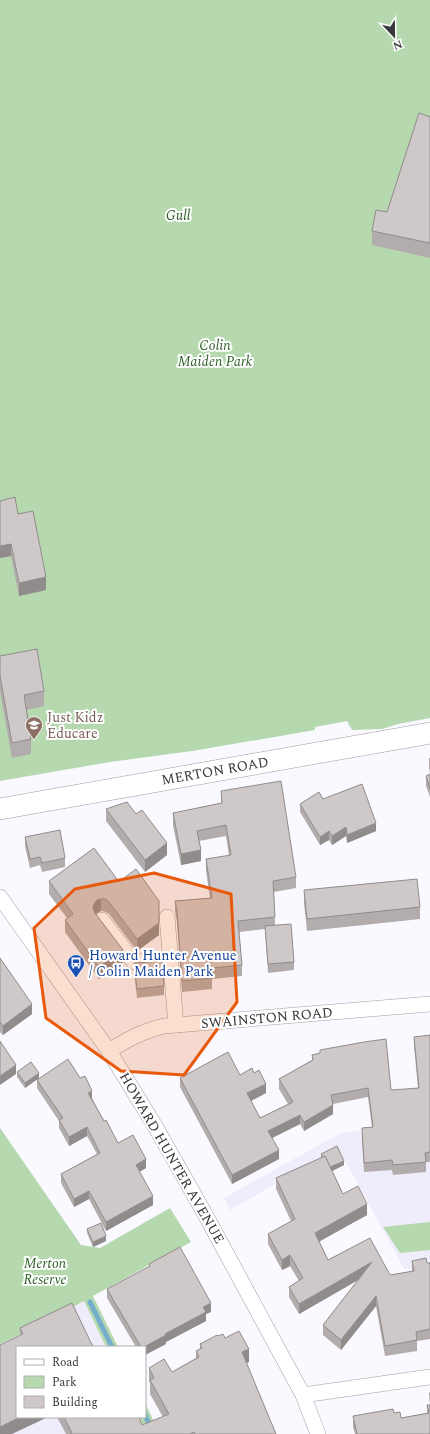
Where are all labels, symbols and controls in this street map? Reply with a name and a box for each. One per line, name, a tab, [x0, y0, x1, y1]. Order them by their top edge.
north arrow	[374, 16, 414, 56]
text: N	[390, 35, 405, 54]
park label: Gull	[166, 205, 191, 226]
park label: Colin Maiden Park	[178, 335, 253, 372]
place label: Just Kidz Educare	[47, 707, 103, 744]
school or university icon: Just Kidz Educare	[24, 715, 44, 740]
street label: MERTON ROAD	[160, 751, 270, 791]
place label: Howard Hunter Avenue / Colin Maiden Park	[89, 945, 237, 982]
bus stop icon: Howard Hunter Avenue / Colin Maiden Park	[66, 953, 86, 978]
street label: SWAINSTON ROAD	[200, 1002, 334, 1034]
street label: HOWARD HUNTER AVENUE	[114, 1068, 230, 1248]
park label: Merton Reserve	[24, 1253, 67, 1290]
legend	[16, 1346, 146, 1418]
text: Road	[52, 1353, 79, 1372]
text: Park	[52, 1373, 77, 1392]
text: Building	[52, 1393, 98, 1412]

